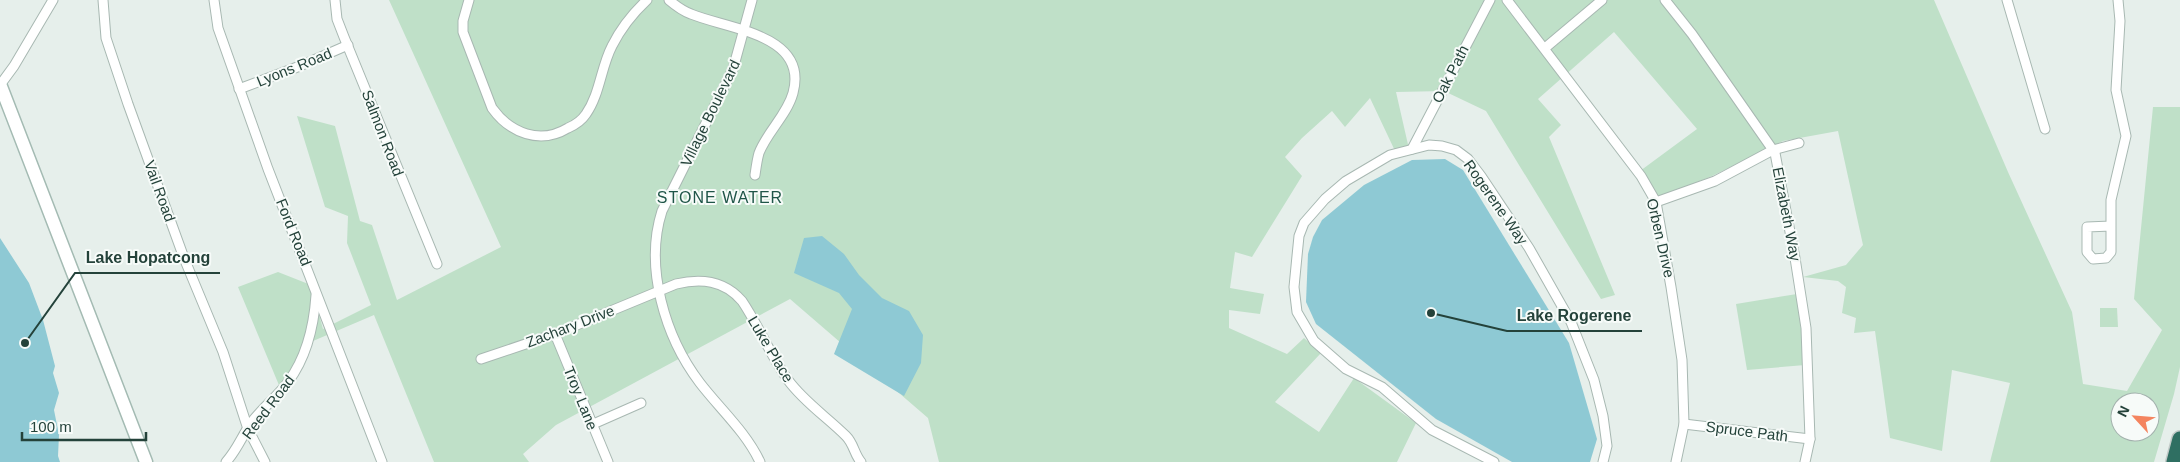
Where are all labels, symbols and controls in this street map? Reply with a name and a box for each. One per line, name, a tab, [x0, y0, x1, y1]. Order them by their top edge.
street label: Oak Path	[1428, 42, 1472, 106]
street label: Lyons Road	[254, 44, 334, 90]
street label: Village Boulevard	[677, 57, 743, 169]
street label: Salmon Road	[359, 88, 407, 178]
street label: Rogerene Way	[1461, 156, 1532, 248]
street label: Vail Road	[141, 158, 179, 224]
street label: Elizabeth Way	[1770, 166, 1805, 263]
district label: STONE WATER	[657, 189, 783, 206]
street label: Ford Road	[273, 196, 315, 268]
street label: Orben Drive	[1644, 197, 1678, 279]
callout: Lake Hopatcong	[75, 242, 220, 273]
text: Lake Hopatcong	[86, 249, 210, 266]
callout: Lake Rogerene	[1507, 300, 1642, 331]
street label: Zachary Drive	[523, 301, 617, 351]
text: Lake Rogerene	[1517, 307, 1631, 324]
street label: Luke Place	[745, 313, 797, 385]
street label: Troy Lane	[561, 364, 601, 432]
street label: Reed Road	[238, 372, 298, 442]
north arrow	[2110, 392, 2160, 442]
text: N	[2114, 403, 2133, 419]
scale bar	[22, 410, 146, 442]
text: 100 m	[30, 418, 72, 435]
street label: Spruce Path	[1705, 418, 1789, 444]

